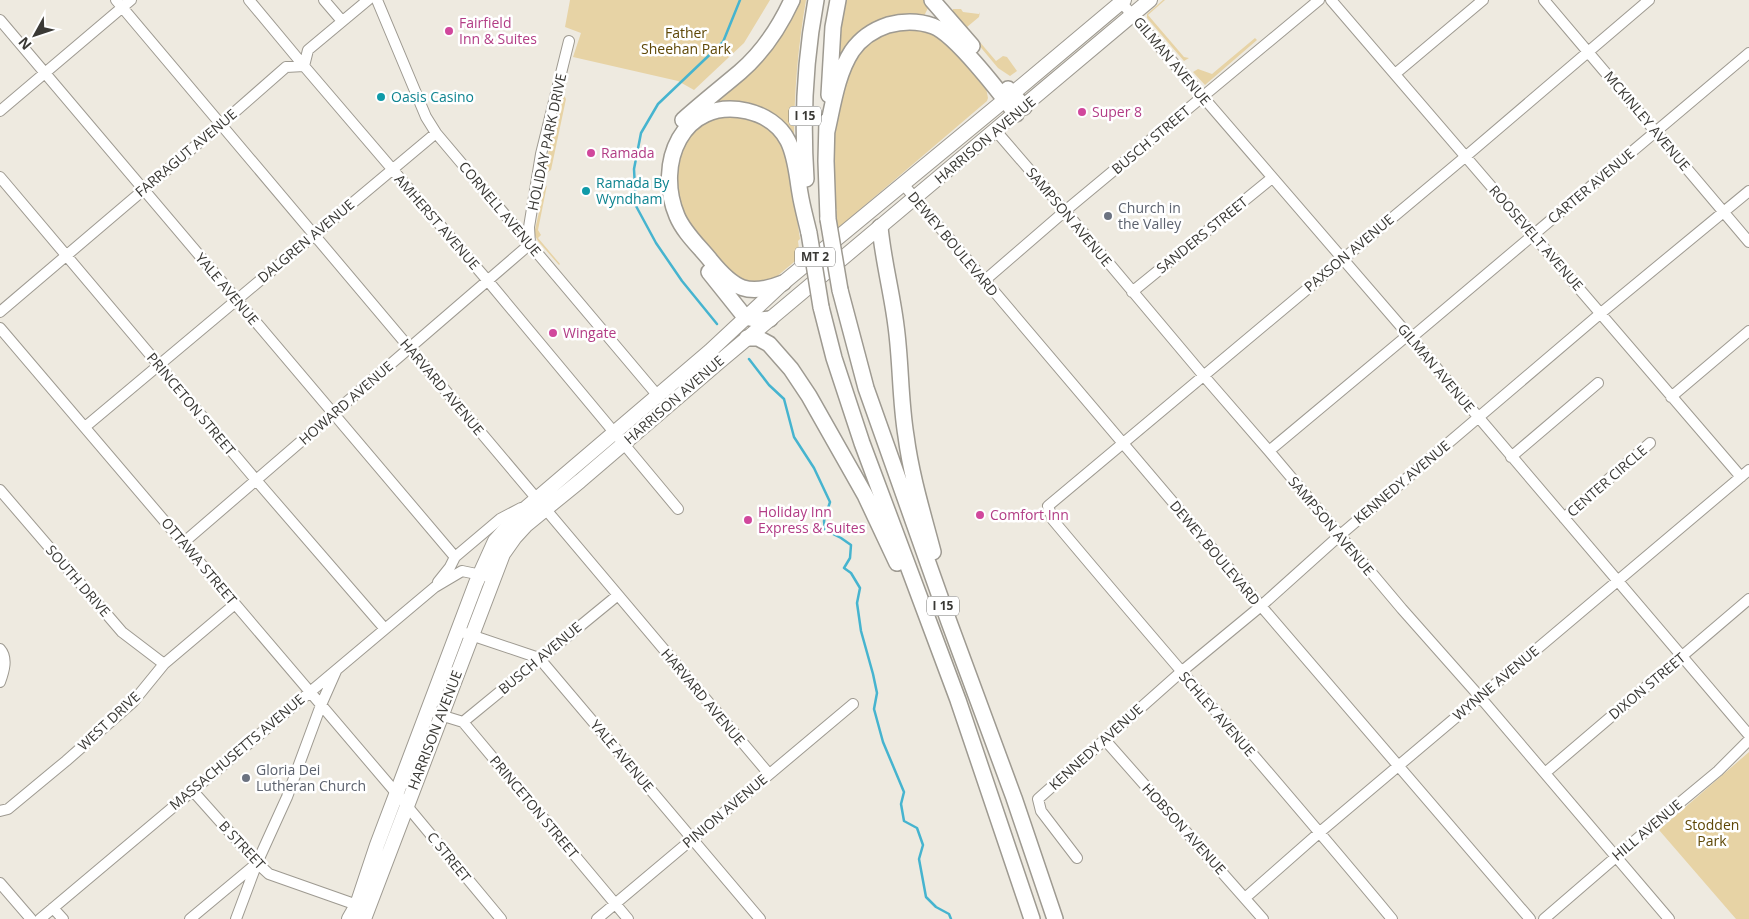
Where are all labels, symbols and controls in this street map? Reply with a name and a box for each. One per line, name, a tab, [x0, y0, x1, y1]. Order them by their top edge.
north arrow	[10, 10, 60, 60]
street label: GILMAN AVENUE	[1130, 12, 1215, 109]
place label: Fairfield Inn & Suites	[459, 13, 537, 48]
park label: Father Sheehan Park	[641, 23, 732, 58]
marker: Fairfield Inn & Suites	[443, 25, 455, 37]
text: N	[14, 33, 36, 54]
street label: MCKINLEY AVENUE	[1600, 67, 1695, 174]
street label: HOLIDAY PARK DRIVE	[523, 72, 570, 212]
place label: Oasis Casino	[391, 87, 474, 106]
marker: Oasis Casino	[375, 91, 387, 103]
street label: HARRISON AVENUE	[930, 92, 1039, 188]
street label: BUSCH STREET	[1107, 101, 1194, 178]
place label: Super 8	[1092, 102, 1142, 121]
street label: FARRAGUT AVENUE	[131, 104, 241, 201]
road number: I 15	[789, 106, 821, 125]
marker: Super 8	[1076, 106, 1088, 118]
place label: Ramada	[601, 143, 655, 162]
street label: CARTER AVENUE	[1543, 144, 1638, 227]
marker: Ramada	[585, 147, 597, 159]
street label: CORNELL AVENUE	[455, 157, 546, 260]
street label: SAMPSON AVENUE	[1022, 163, 1116, 270]
street label: AMHERST AVENUE	[391, 170, 484, 273]
place label: Ramada By Wyndham	[596, 173, 670, 208]
street label: ROOSEVELT AVENUE	[1485, 181, 1588, 295]
marker: Ramada By Wyndham	[580, 185, 592, 197]
street label: DEWEY BOULEVARD	[904, 187, 1003, 300]
street label: SANDERS STREET	[1152, 192, 1252, 277]
street label: DALGREN AVENUE	[253, 195, 358, 287]
place label: Church in the Valley	[1118, 198, 1182, 233]
street label: PAXSON AVENUE	[1300, 209, 1398, 296]
marker: Church in the Valley	[1102, 210, 1114, 222]
road number: MT 2	[795, 248, 835, 266]
street label: YALE AVENUE	[192, 249, 263, 329]
street label: GILMAN AVENUE	[1394, 319, 1479, 416]
place label: Wingate	[563, 323, 616, 342]
marker: Wingate	[547, 327, 559, 339]
street label: HARVARD AVENUE	[396, 334, 489, 439]
street label: PRINCETON STREET	[143, 348, 240, 459]
street label: HARRISON AVENUE	[620, 351, 728, 448]
street label: HOWARD AVENUE	[295, 356, 397, 449]
street label: KENNEDY AVENUE	[1349, 436, 1454, 528]
street label: CENTER CIRCLE	[1563, 441, 1651, 521]
street label: SAMPSON AVENUE	[1284, 472, 1378, 579]
street label: DEWEY BOULEVARD	[1166, 496, 1265, 609]
place label: Holiday Inn Express & Suites	[758, 502, 866, 537]
place label: Comfort Inn	[990, 505, 1069, 524]
marker: Comfort Inn	[974, 509, 986, 521]
street label: OTTAWA STREET	[157, 513, 242, 608]
marker: Holiday Inn Express & Suites	[742, 514, 754, 526]
street label: SOUTH DRIVE	[42, 541, 115, 621]
road number: I 15	[927, 596, 959, 616]
street label: BUSCH AVENUE	[494, 617, 585, 698]
street label: WYNNE AVENUE	[1449, 641, 1543, 724]
street label: HARVARD AVENUE	[657, 644, 750, 749]
street label: DIXON STREET	[1604, 648, 1689, 723]
street label: HARRISON AVENUE	[403, 667, 466, 792]
street label: SCHLEY AVENUE	[1175, 667, 1260, 760]
street label: WEST DRIVE	[73, 687, 144, 754]
street label: MASSACHUSETTS AVENUE	[165, 689, 308, 814]
street label: KENNEDY AVENUE	[1045, 699, 1147, 794]
street label: YALE AVENUE	[587, 716, 658, 796]
street label: PRINCETON STREET	[486, 751, 583, 862]
place label: Gloria Dei Lutheran Church	[256, 760, 366, 795]
street label: PINION AVENUE	[678, 769, 771, 852]
marker: Gloria Dei Lutheran Church	[240, 772, 252, 784]
street label: HOBSON AVENUE	[1138, 779, 1230, 878]
street label: HILL AVENUE	[1608, 795, 1686, 865]
park label: Stodden Park	[1685, 815, 1739, 850]
street label: B STREET	[215, 816, 270, 873]
street label: C STREET	[423, 827, 476, 886]

